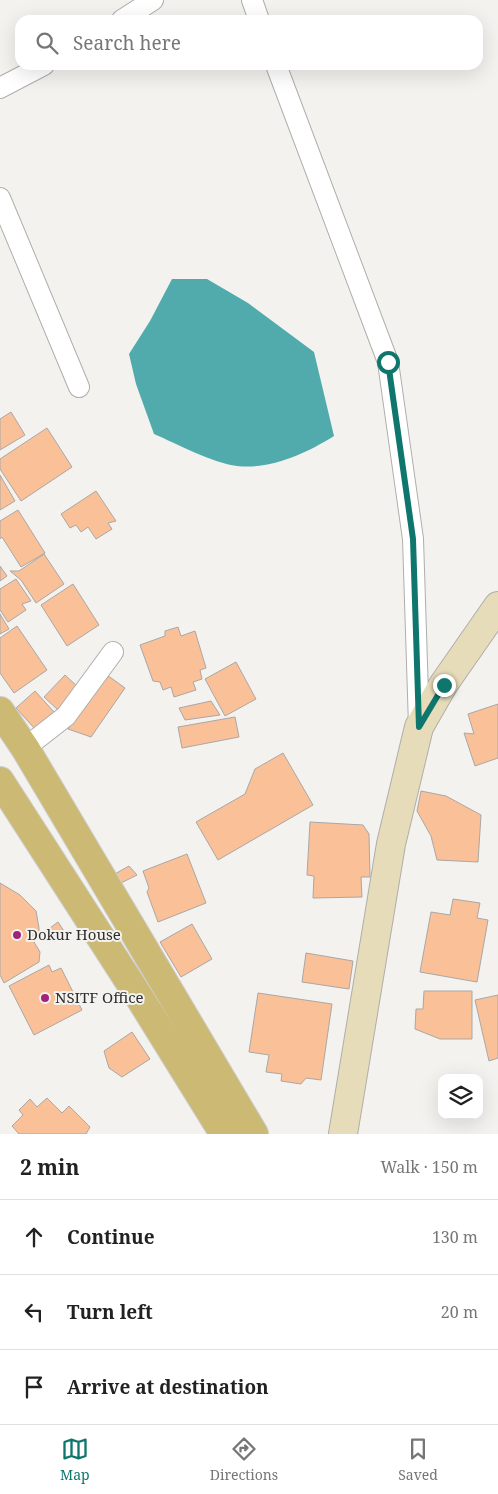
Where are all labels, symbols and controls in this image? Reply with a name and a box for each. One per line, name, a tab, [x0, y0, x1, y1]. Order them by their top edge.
search box	[15, 15, 483, 70]
icon: search	[33, 29, 61, 57]
text: Search here	[73, 30, 181, 56]
route start	[377, 351, 400, 374]
route end	[433, 674, 456, 697]
place label: Dokur House	[27, 924, 121, 944]
marker: Dokur House	[11, 929, 23, 941]
place label: NSITF Office	[55, 987, 144, 1007]
marker: NSITF Office	[39, 992, 51, 1004]
map controls	[438, 1074, 483, 1119]
button: layers	[438, 1074, 483, 1119]
text: 2 min	[20, 1153, 79, 1181]
text: Walk · 150 m	[381, 1156, 478, 1178]
icon: ahead	[20, 1223, 48, 1251]
text: Continue	[67, 1224, 155, 1250]
text: 130 m	[432, 1226, 478, 1248]
icon: left	[20, 1298, 48, 1326]
text: Turn left	[67, 1299, 153, 1325]
text: 20 m	[441, 1301, 478, 1323]
icon: arrive	[20, 1373, 48, 1401]
text: Arrive at destination	[67, 1374, 269, 1400]
tab: Map	[60, 1435, 90, 1484]
tab: Directions	[210, 1435, 278, 1484]
tab: Saved	[398, 1435, 438, 1484]

